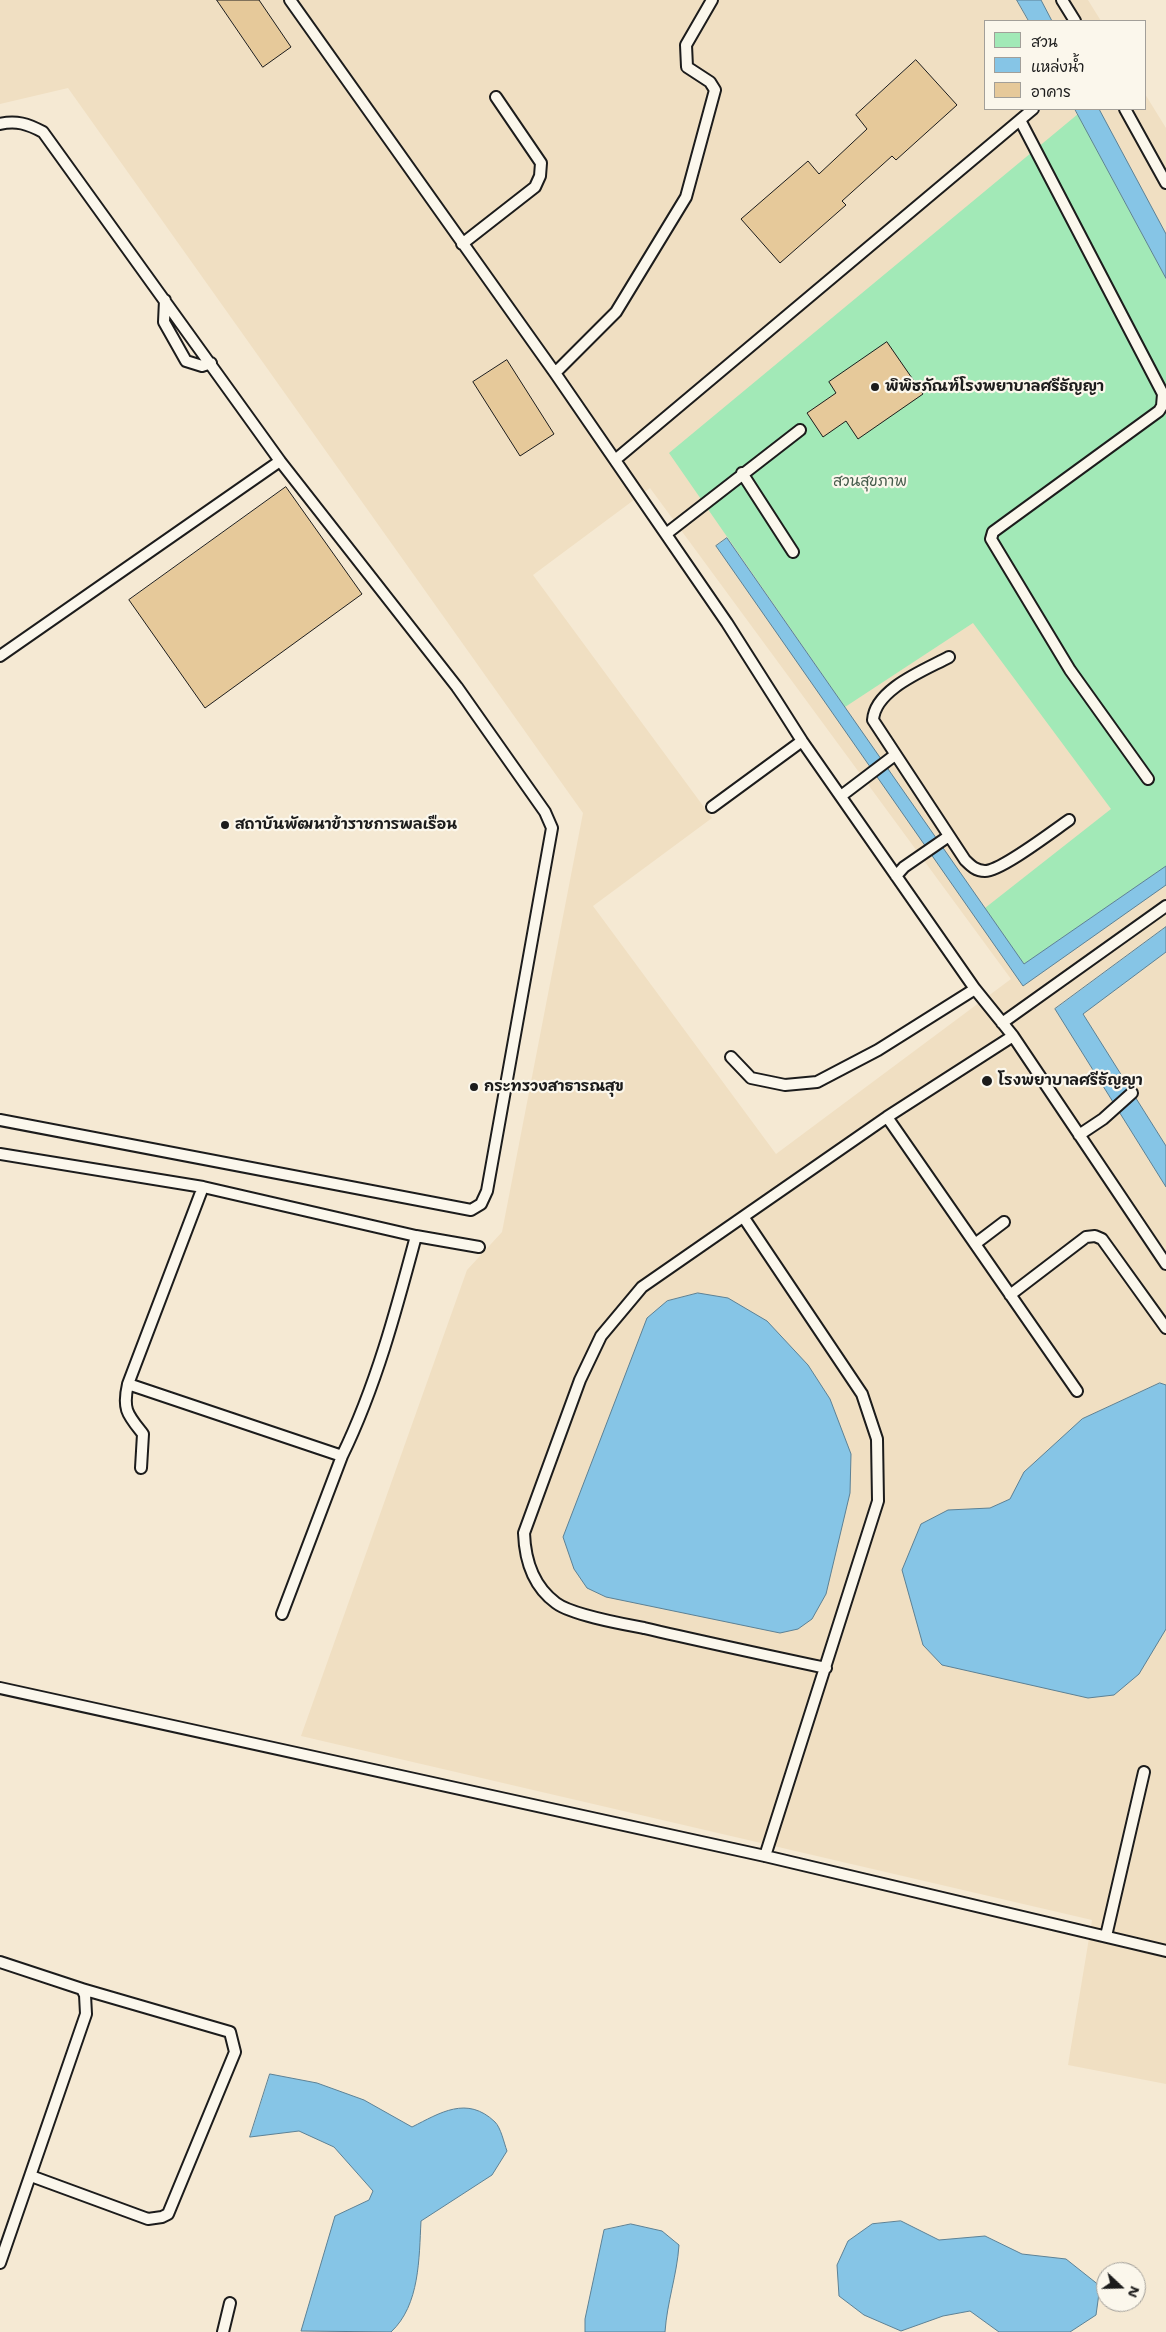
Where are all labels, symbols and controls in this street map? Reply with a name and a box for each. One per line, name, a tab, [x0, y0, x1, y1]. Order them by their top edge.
legend	[984, 20, 1146, 110]
text: สวน	[1031, 32, 1058, 52]
text: แหล่งน้ำ	[1031, 57, 1085, 77]
text: อาคาร	[1031, 82, 1071, 102]
place label: พิพิธภัณฑ์โรงพยาบาลศรีธัญญา	[885, 378, 1104, 396]
marker: พิพิธภัณฑ์โรงพยาบาลศรีธัญญา	[869, 381, 881, 393]
park label: สวนสุขภาพ	[833, 473, 907, 491]
place label: สถาบันพัฒนาข้าราชการพลเรือน	[235, 816, 457, 834]
marker: สถาบันพัฒนาข้าราชการพลเรือน	[219, 819, 231, 831]
place label: โรงพยาบาลศรีธัญญา	[998, 1072, 1143, 1090]
marker: โรงพยาบาลศรีธัญญา	[980, 1074, 994, 1088]
place label: กระทรวงสาธารณสุข	[484, 1078, 624, 1096]
marker: กระทรวงสาธารณสุข	[468, 1081, 480, 1093]
north arrow	[1096, 2262, 1146, 2312]
text: N	[1124, 2284, 1144, 2300]

